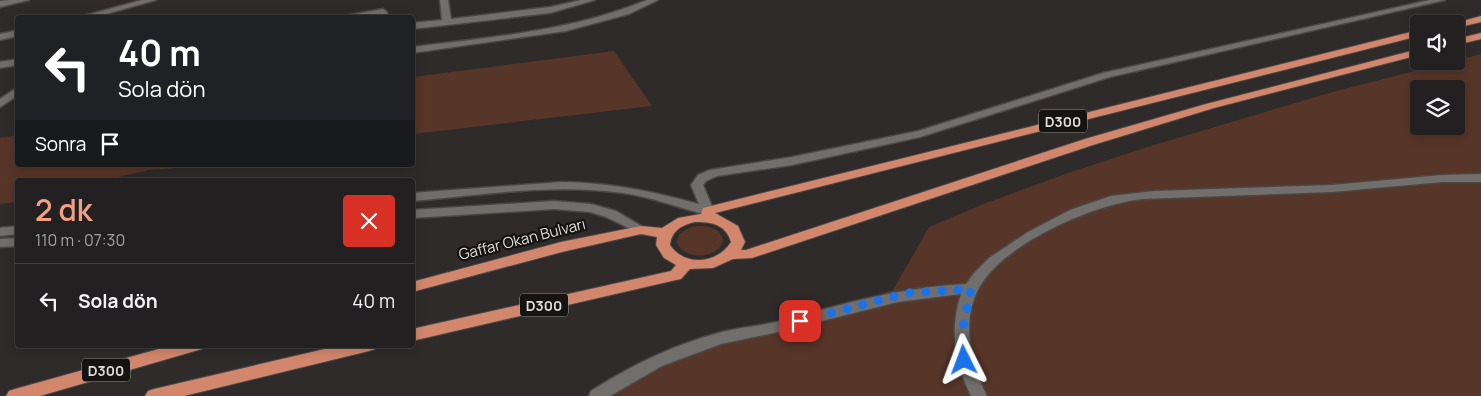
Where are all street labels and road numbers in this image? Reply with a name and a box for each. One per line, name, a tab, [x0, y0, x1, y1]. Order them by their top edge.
road number: D300	[1039, 110, 1087, 132]
street label: Gaffar Okan Bulvarı	[456, 213, 588, 265]
road number: D300	[520, 294, 568, 316]
road number: D300	[82, 358, 130, 382]

